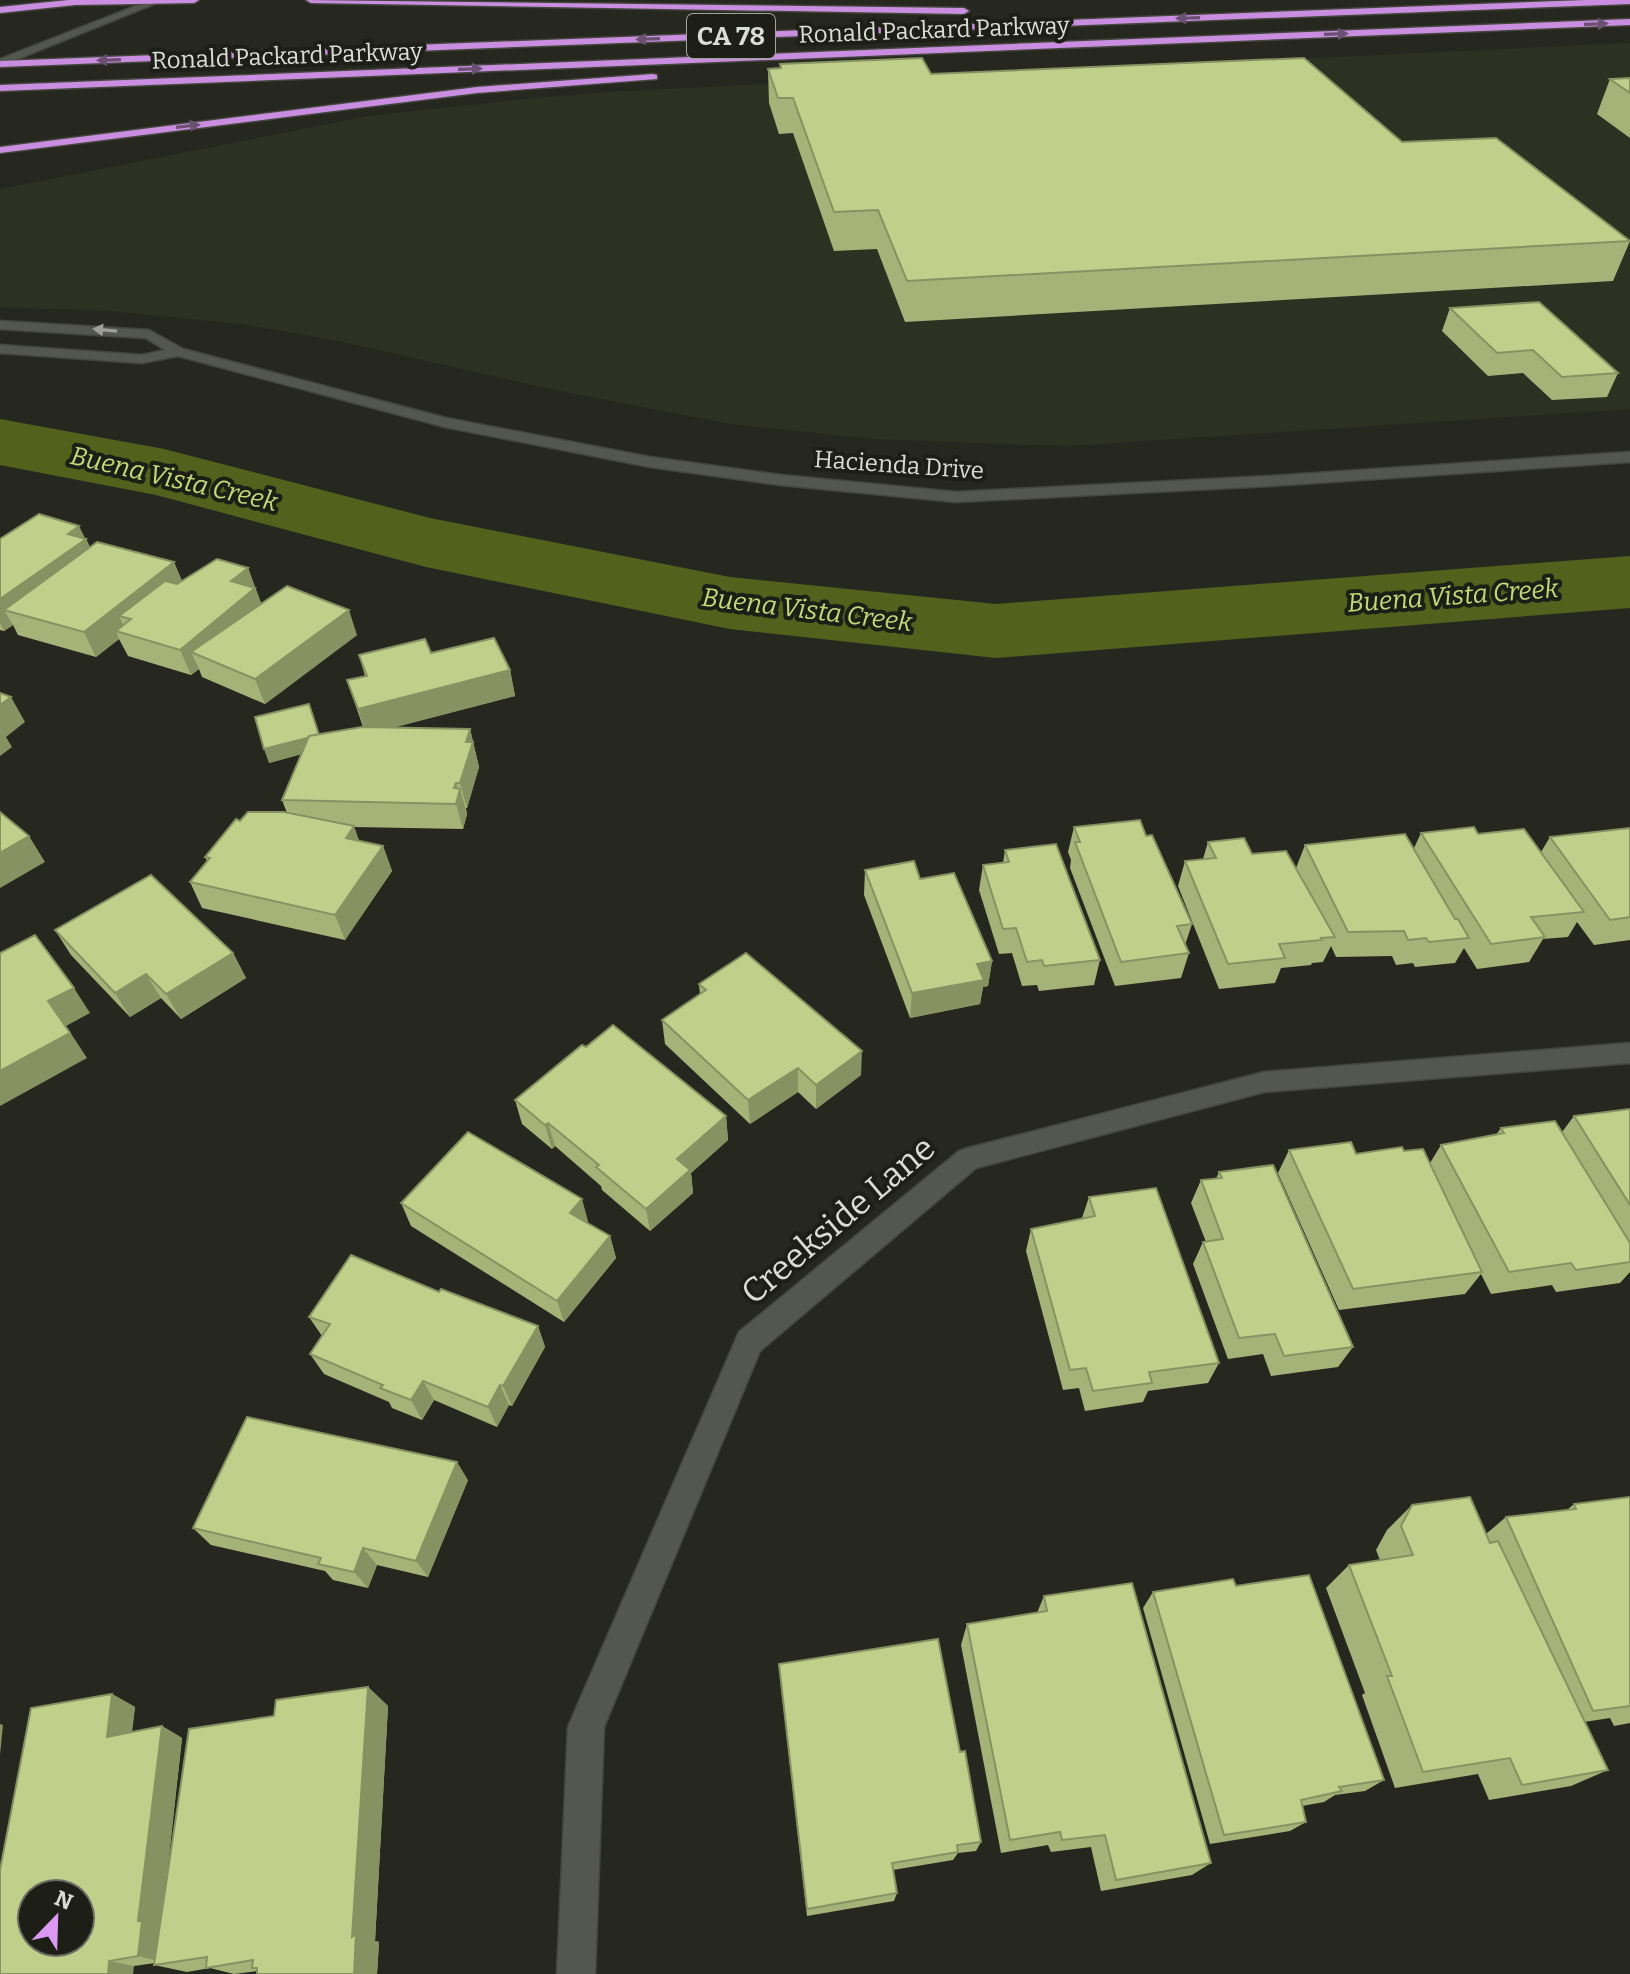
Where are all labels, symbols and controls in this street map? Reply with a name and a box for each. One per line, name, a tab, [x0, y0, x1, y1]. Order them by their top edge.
street label: Ronald Packard Parkway	[798, 11, 1070, 49]
one-way arrow	[1175, 12, 1200, 25]
road number: CA 78	[687, 14, 775, 58]
one-way arrow	[1584, 17, 1609, 30]
one-way arrow	[1324, 28, 1349, 41]
one-way arrow	[636, 33, 661, 46]
street label: Ronald Packard Parkway	[151, 37, 423, 75]
one-way arrow	[96, 53, 121, 66]
one-way arrow	[458, 62, 483, 75]
one-way arrow	[176, 119, 201, 132]
one-way arrow	[92, 323, 117, 336]
water label: Buena Vista Creek	[67, 440, 281, 518]
street label: Hacienda Drive	[813, 445, 985, 485]
water label: Buena Vista Creek	[1346, 573, 1561, 619]
water label: Buena Vista Creek	[700, 582, 915, 638]
street label: Creekside Lane	[733, 1127, 943, 1313]
north arrow	[16, 1878, 96, 1958]
text: N	[51, 1884, 77, 1916]

